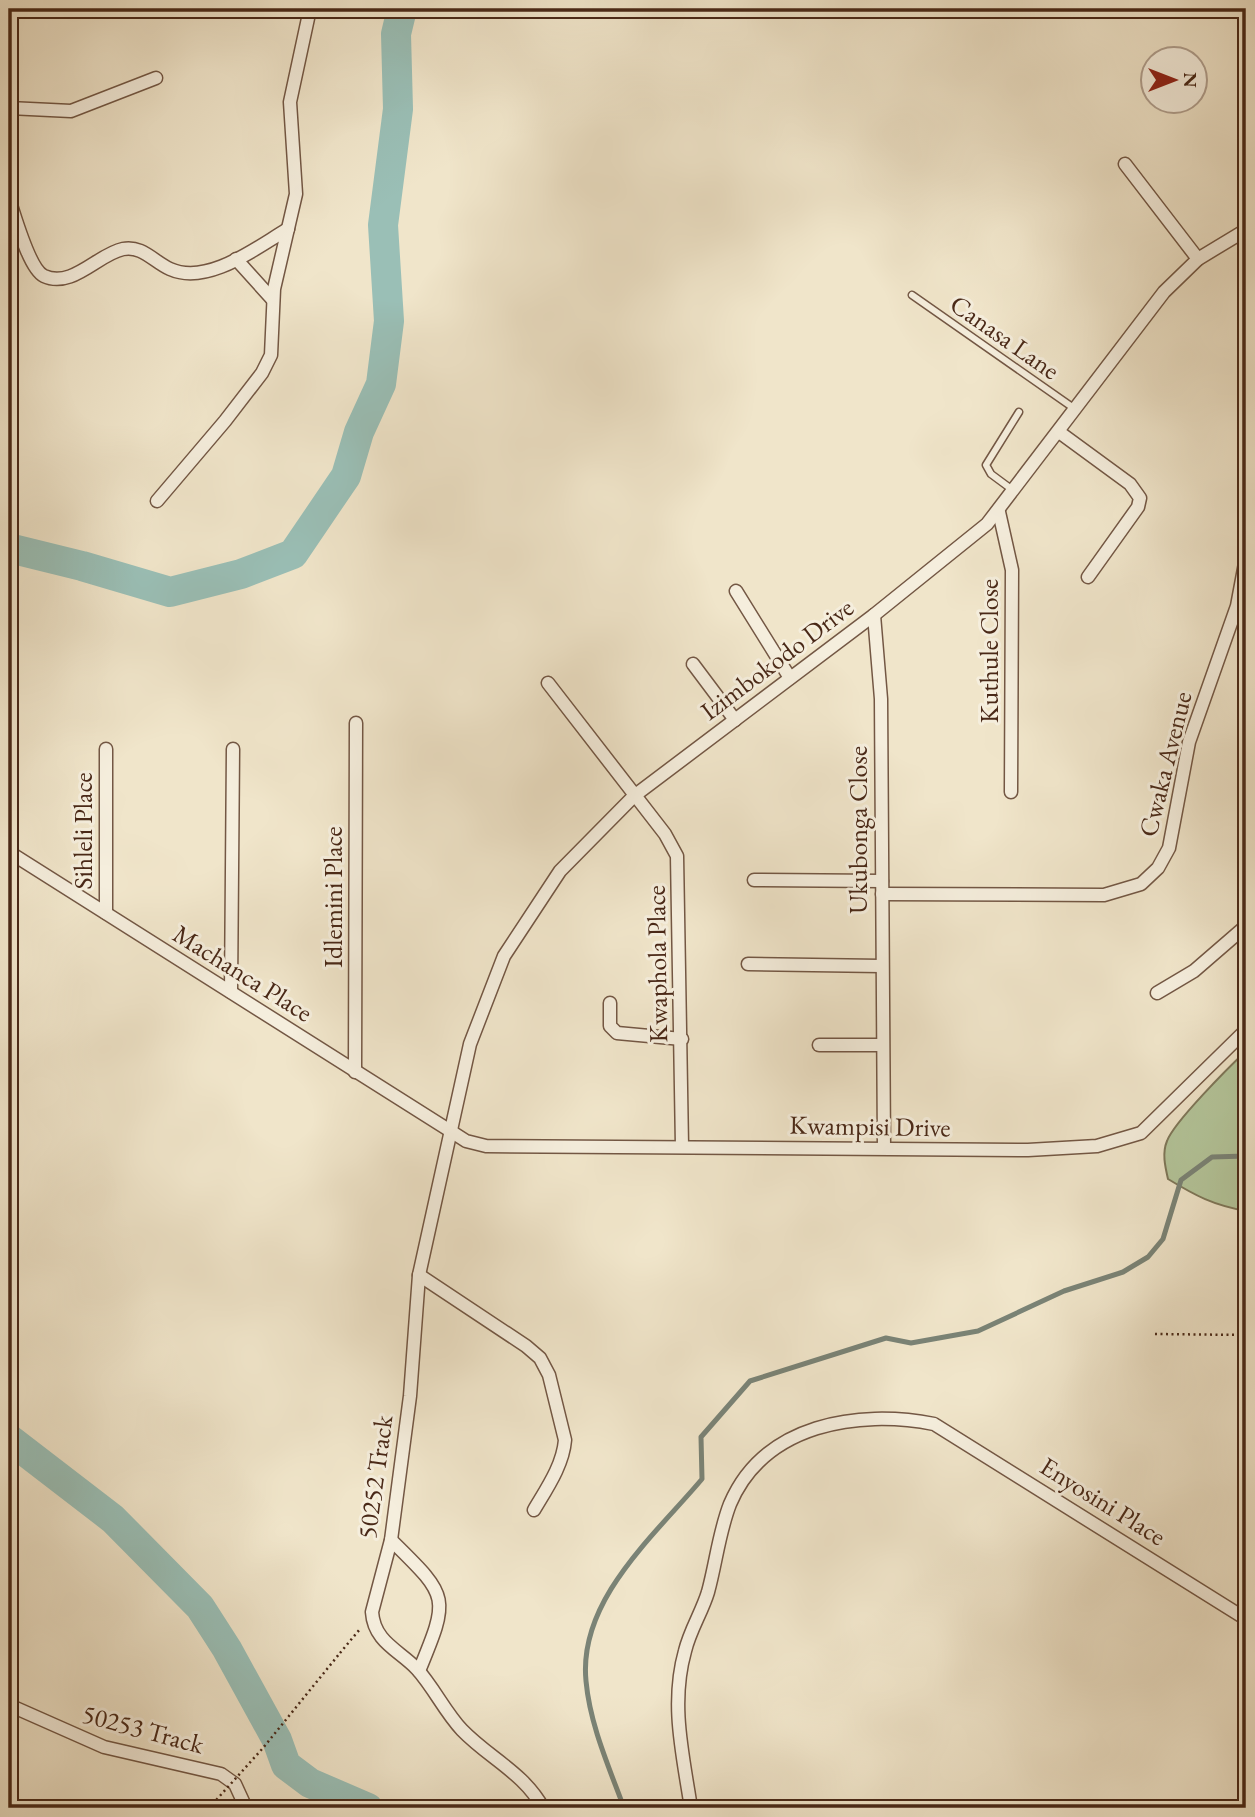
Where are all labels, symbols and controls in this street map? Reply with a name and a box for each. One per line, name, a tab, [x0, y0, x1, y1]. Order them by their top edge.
north arrow	[1140, 46, 1210, 116]
text: N	[1178, 72, 1203, 88]
street label: Canasa Lane	[944, 287, 1066, 387]
street label: Kuthule Close	[972, 579, 1006, 723]
street label: Izimbokodo Drive	[694, 590, 860, 728]
street label: Cwaka Avenue	[1131, 688, 1199, 840]
street label: Ukubonga Close	[841, 746, 875, 914]
street label: Sihleli Place	[66, 772, 100, 890]
street label: Idlemini Place	[316, 826, 350, 968]
street label: Kwaphola Place	[639, 885, 675, 1043]
street label: Machanca Place	[167, 917, 319, 1029]
street label: Kwampisi Drive	[789, 1108, 951, 1144]
street label: 50252 Track	[350, 1412, 401, 1541]
street label: Enyosini Place	[1034, 1449, 1172, 1553]
street label: 50253 Track	[79, 1696, 208, 1762]

